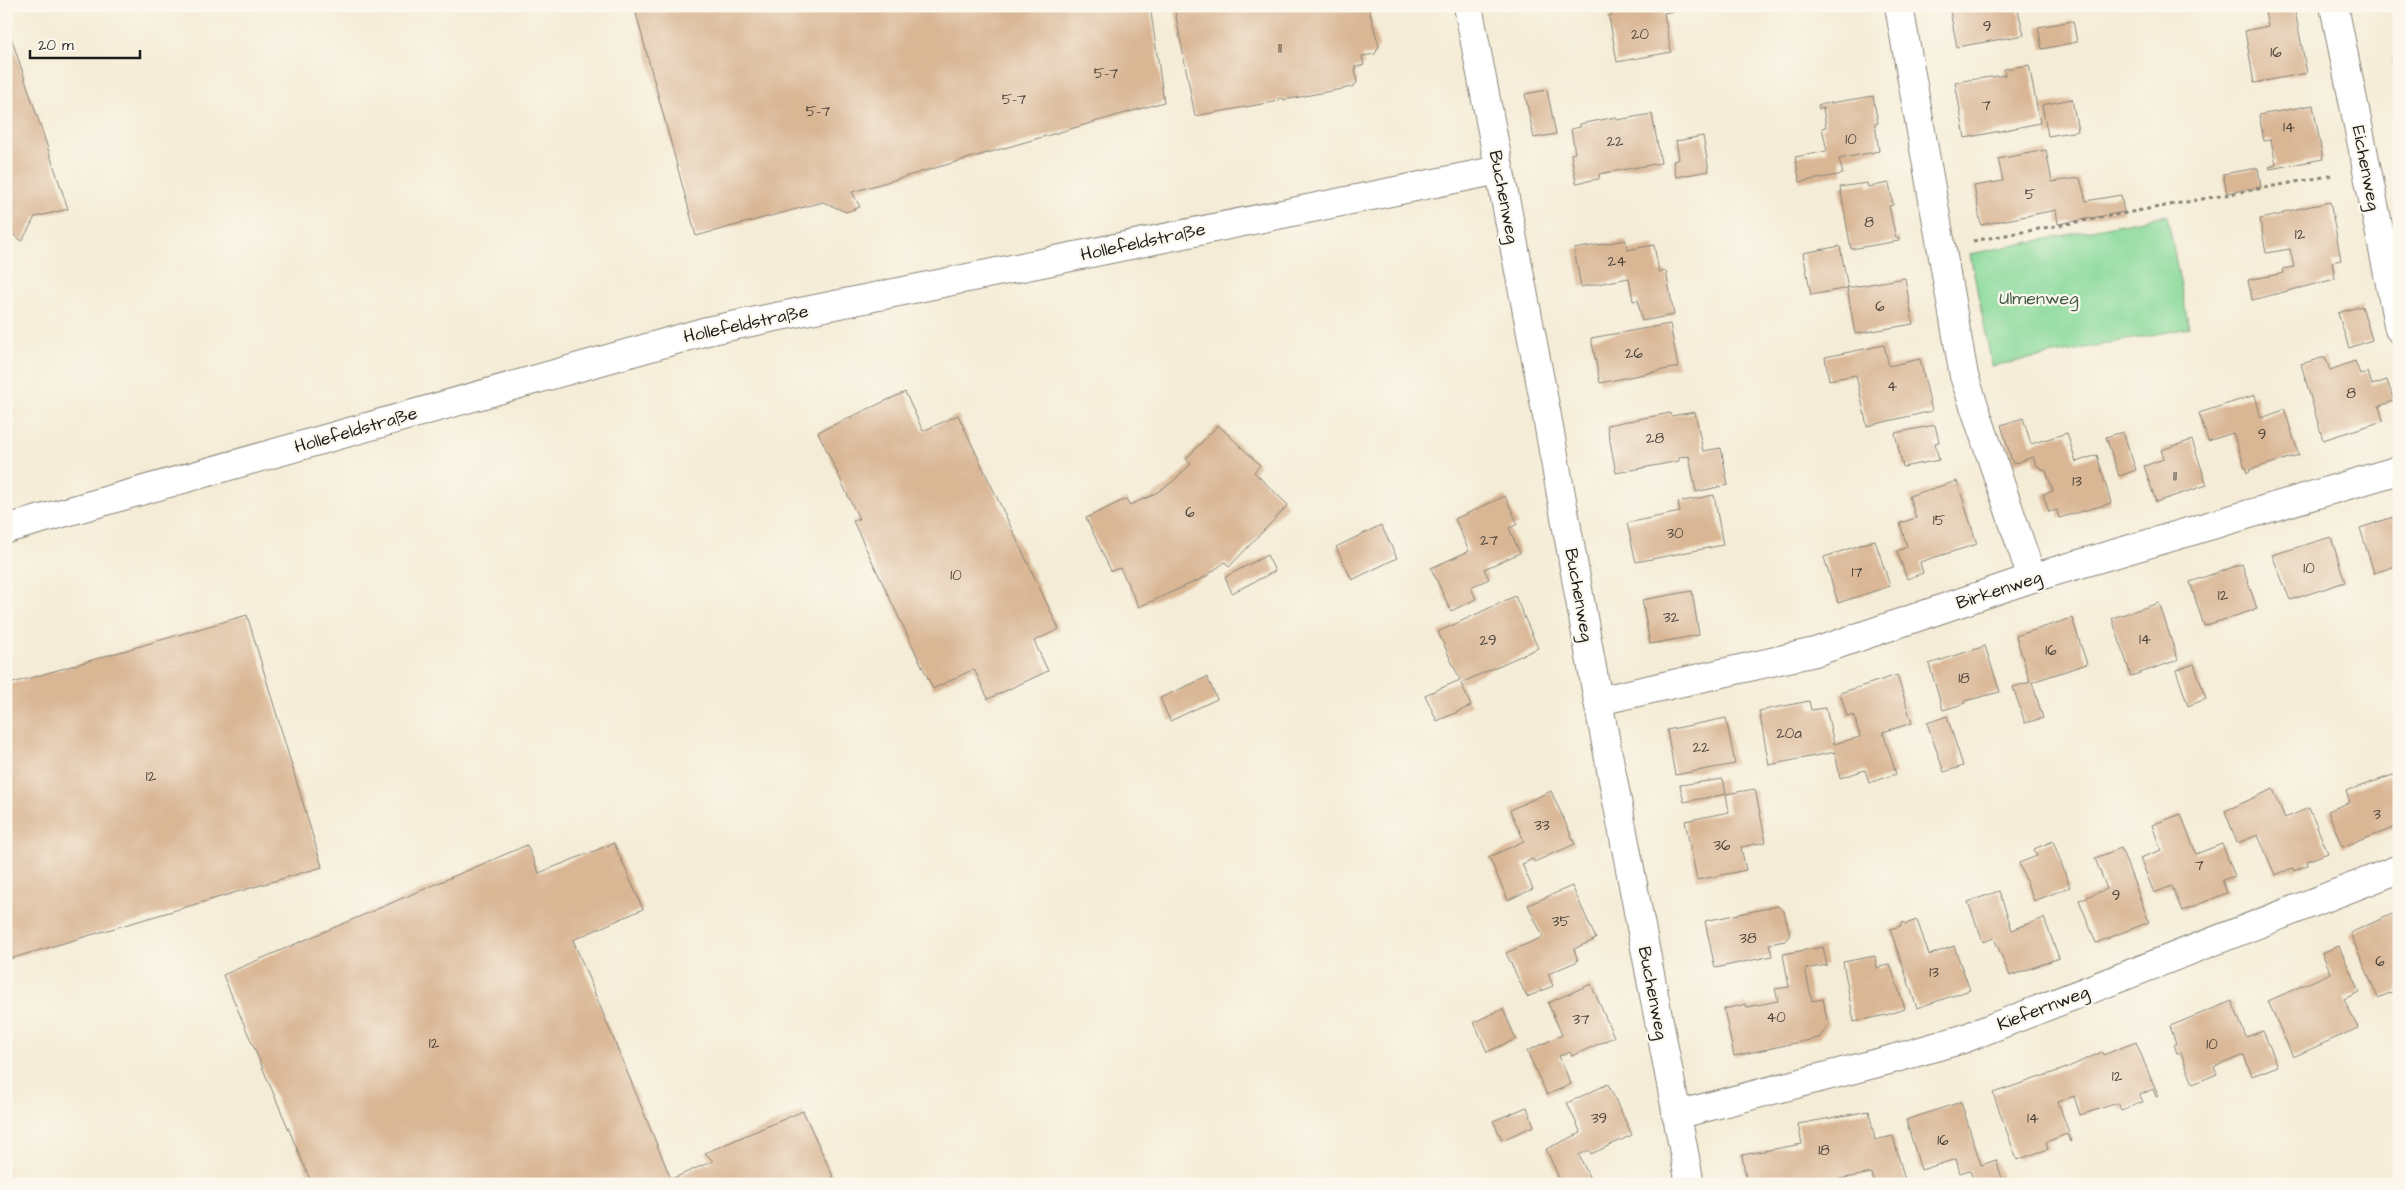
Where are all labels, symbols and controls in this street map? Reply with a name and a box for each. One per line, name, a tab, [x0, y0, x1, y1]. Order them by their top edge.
house number: 9	[1983, 16, 1991, 37]
house number: 20	[1631, 24, 1650, 45]
scale bar	[30, 28, 140, 60]
text: 20 m	[38, 35, 74, 56]
house number: 11	[1278, 38, 1282, 59]
house number: 16	[2270, 42, 2282, 63]
house number: 5-7	[1094, 63, 1118, 84]
house number: 5-7	[1002, 89, 1026, 110]
house number: 7	[1981, 95, 1991, 116]
house number: 5-7	[806, 101, 830, 122]
house number: 14	[2283, 117, 2295, 138]
street label: Eichenweg	[2345, 123, 2386, 213]
house number: 10	[1845, 129, 1857, 150]
house number: 22	[1606, 131, 1624, 152]
street label: Buchenweg	[1482, 148, 1525, 246]
house number: 5	[2025, 184, 2036, 205]
house number: 8	[1864, 212, 1874, 233]
street label: Hollefeldstraße	[1078, 217, 1208, 267]
house number: 12	[2295, 224, 2306, 245]
house number: 24	[1608, 251, 1626, 272]
park label: Ulmenweg	[1999, 286, 2079, 312]
house number: 6	[1875, 296, 1885, 317]
street label: Hollefeldstraße	[681, 299, 811, 349]
house number: 26	[1625, 343, 1644, 364]
house number: 4	[1887, 376, 1897, 397]
house number: 8	[2346, 383, 2356, 404]
street label: Hollefeldstraße	[292, 400, 421, 459]
house number: 9	[2258, 424, 2266, 445]
house number: 28	[1646, 428, 1664, 449]
house number: 11	[2173, 466, 2177, 487]
house number: 13	[2072, 471, 2082, 492]
house number: 6	[1185, 502, 1195, 523]
house number: 15	[1933, 510, 1946, 531]
house number: 30	[1666, 523, 1684, 544]
house number: 27	[1480, 530, 1498, 551]
street label: Buchenweg	[1557, 546, 1600, 644]
house number: 10	[2303, 558, 2315, 579]
house number: 17	[1851, 562, 1863, 583]
street label: Birkenweg	[1953, 564, 2045, 617]
house number: 10	[950, 565, 962, 586]
house number: 12	[2218, 585, 2229, 606]
house number: 32	[1663, 607, 1680, 628]
house number: 14	[2139, 629, 2151, 650]
house number: 29	[1479, 630, 1497, 651]
house number: 16	[2045, 640, 2057, 661]
house number: 18	[1958, 668, 1970, 689]
house number: 20a	[1776, 723, 1802, 744]
house number: 22	[1692, 737, 1710, 758]
house number: 12	[146, 766, 157, 787]
house number: 3	[2373, 804, 2381, 825]
house number: 33	[1534, 815, 1550, 836]
house number: 36	[1713, 835, 1731, 856]
house number: 7	[2194, 855, 2204, 876]
house number: 9	[2112, 885, 2120, 906]
house number: 35	[1552, 911, 1570, 932]
house number: 38	[1739, 928, 1757, 949]
street label: Buchenweg	[1631, 944, 1674, 1042]
house number: 6	[2375, 951, 2385, 972]
house number: 13	[1929, 962, 1939, 983]
street label: Kiefernweg	[1994, 979, 2093, 1038]
house number: 40	[1766, 1007, 1786, 1028]
house number: 37	[1573, 1009, 1589, 1030]
house number: 12	[429, 1033, 440, 1054]
house number: 10	[2206, 1034, 2218, 1055]
house number: 12	[2112, 1066, 2123, 1087]
house number: 39	[1591, 1108, 1607, 1129]
house number: 14	[2027, 1108, 2039, 1129]
house number: 16	[1937, 1130, 1949, 1151]
house number: 18	[1818, 1140, 1830, 1161]

